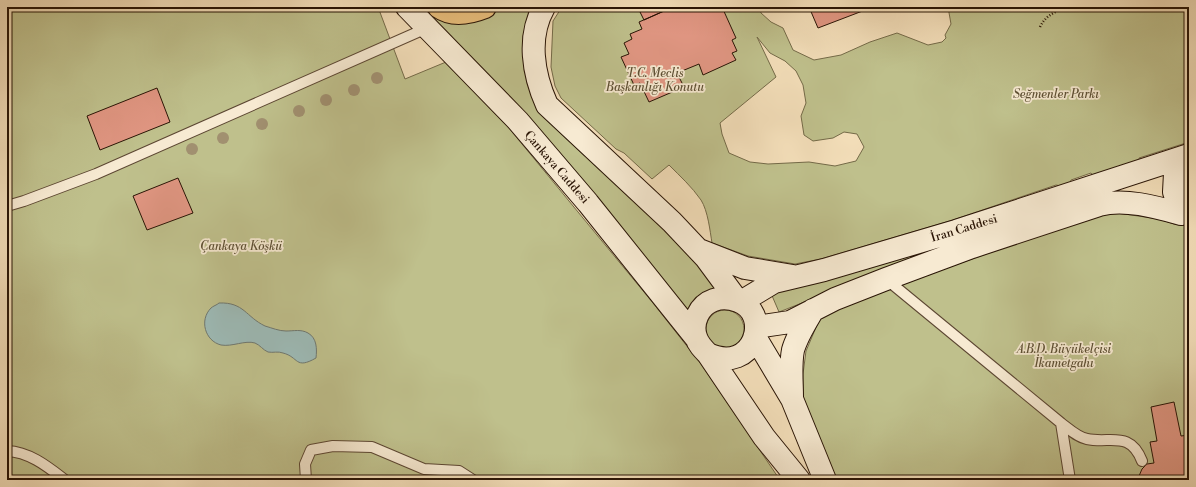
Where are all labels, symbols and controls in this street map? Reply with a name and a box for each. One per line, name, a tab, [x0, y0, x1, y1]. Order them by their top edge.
park label: T.C. Meclis Başkanlığı Konutu	[605, 66, 704, 95]
park label: Seğmenler Parkı	[1013, 87, 1099, 102]
street label: Çankaya Caddesi	[521, 128, 592, 207]
street label: İran Caddesi	[929, 209, 999, 246]
park label: Çankaya Köşkü	[200, 239, 282, 254]
park label: A.B.D. Büyükelçisi İkametgahı	[1015, 342, 1112, 371]

